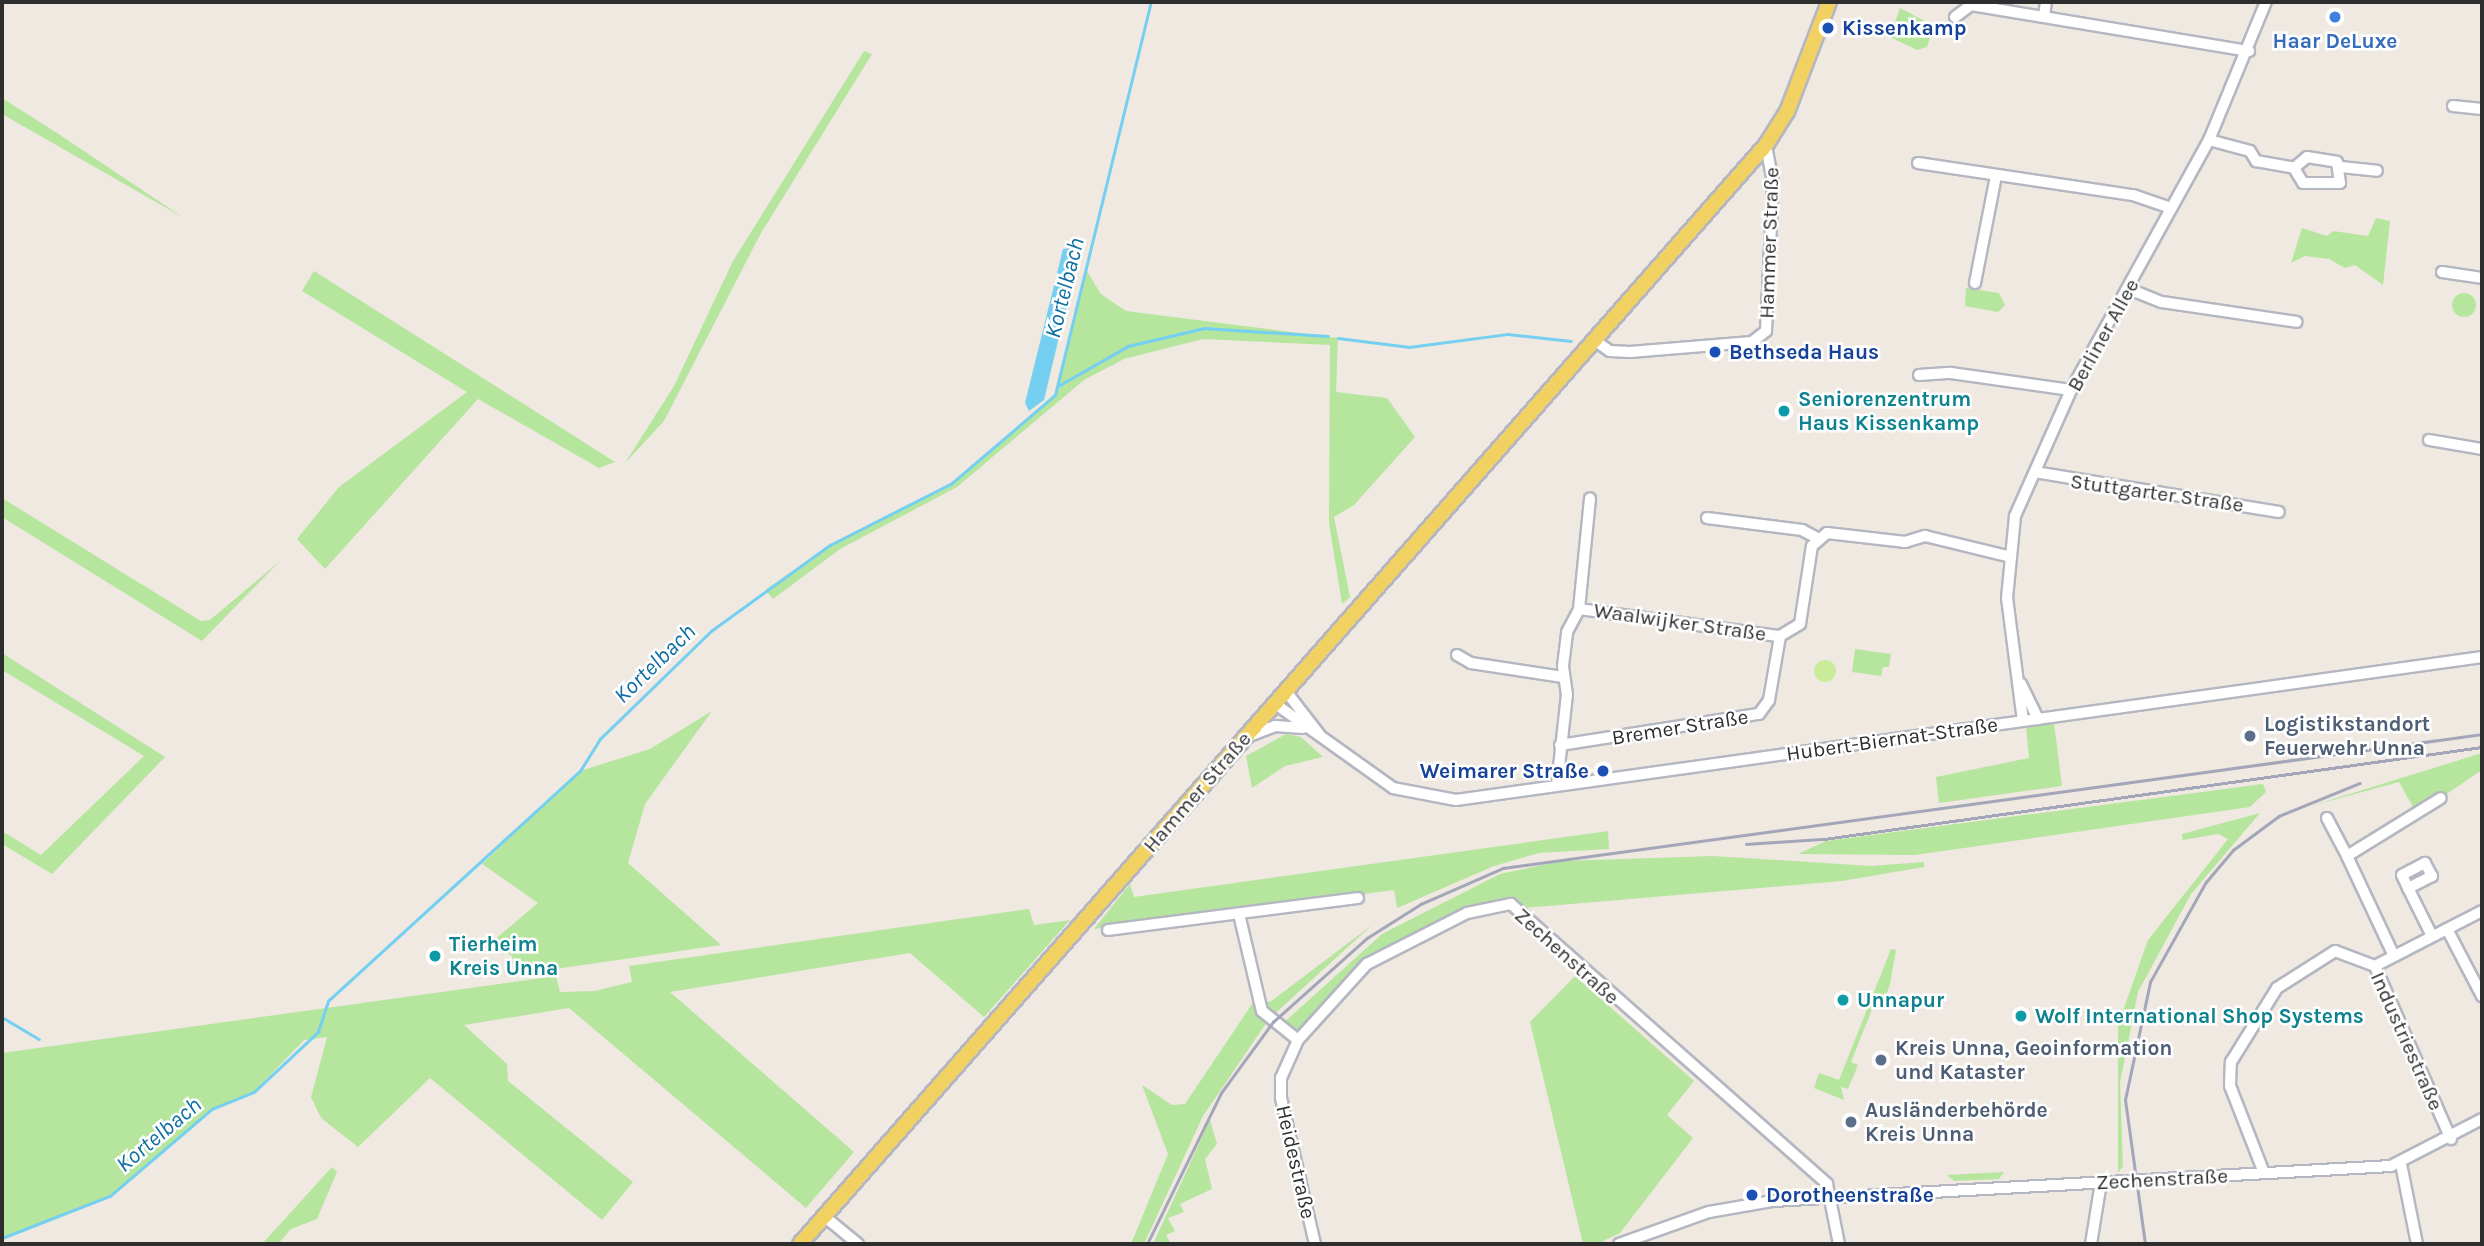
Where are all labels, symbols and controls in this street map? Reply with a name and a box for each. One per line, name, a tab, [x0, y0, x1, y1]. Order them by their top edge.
marker: Haar DeLuxe	[2327, 9, 2343, 25]
place label: Kissenkamp	[1842, 15, 1966, 41]
marker: Kissenkamp	[1820, 20, 1836, 36]
place label: Haar DeLuxe	[2273, 28, 2397, 54]
street label: Hammer Straße	[1754, 167, 1784, 319]
water label: Kortelbach	[1039, 235, 1091, 341]
street label: Berliner Allee	[2062, 274, 2144, 396]
place label: Bethseda Haus	[1729, 339, 1879, 365]
marker: Bethseda Haus	[1707, 344, 1723, 360]
place label: Seniorenzentrum Haus Kissenkamp	[1798, 386, 1979, 436]
marker: Seniorenzentrum Haus Kissenkamp	[1776, 403, 1792, 419]
street label: Stuttgarter Straße	[2069, 468, 2245, 518]
street label: Waalwijker Straße	[1592, 597, 1768, 647]
water label: Kortelbach	[608, 618, 702, 710]
street label: Bremer Straße	[1610, 704, 1750, 750]
place label: Logistikstandort Feuerwehr Unna	[2264, 711, 2430, 761]
street label: Hubert-Biernat-Straße	[1785, 712, 1999, 766]
street label: Hammer Straße	[1138, 727, 1256, 857]
marker: Logistikstandort Feuerwehr Unna	[2242, 728, 2258, 744]
place label: Weimarer Straße	[1420, 758, 1589, 784]
marker: Weimarer Straße	[1595, 763, 1611, 779]
street label: Zechenstraße	[1510, 902, 1624, 1010]
place label: Tierheim Kreis Unna	[449, 931, 558, 981]
marker: Tierheim Kreis Unna	[427, 948, 443, 964]
street label: Industriestraße	[2365, 968, 2449, 1114]
place label: Unnapur	[1857, 987, 1944, 1013]
marker: Unnapur	[1835, 992, 1851, 1008]
place label: Wolf International Shop Systems	[2035, 1003, 2364, 1029]
marker: Wolf International Shop Systems	[2013, 1008, 2029, 1024]
place label: Kreis Unna, Geoinformation und Kataster	[1895, 1035, 2172, 1085]
marker: Kreis Unna, Geoinformation und Kataster	[1873, 1052, 1889, 1068]
water label: Kortelbach	[111, 1091, 207, 1179]
place label: Ausländerbehörde Kreis Unna	[1865, 1097, 2048, 1147]
street label: Heidestraße	[1271, 1103, 1321, 1221]
marker: Ausländerbehörde Kreis Unna	[1843, 1114, 1859, 1130]
street label: Zechenstraße	[2095, 1163, 2229, 1195]
place label: Dorotheenstraße	[1766, 1182, 1934, 1208]
marker: Dorotheenstraße	[1744, 1187, 1760, 1203]

